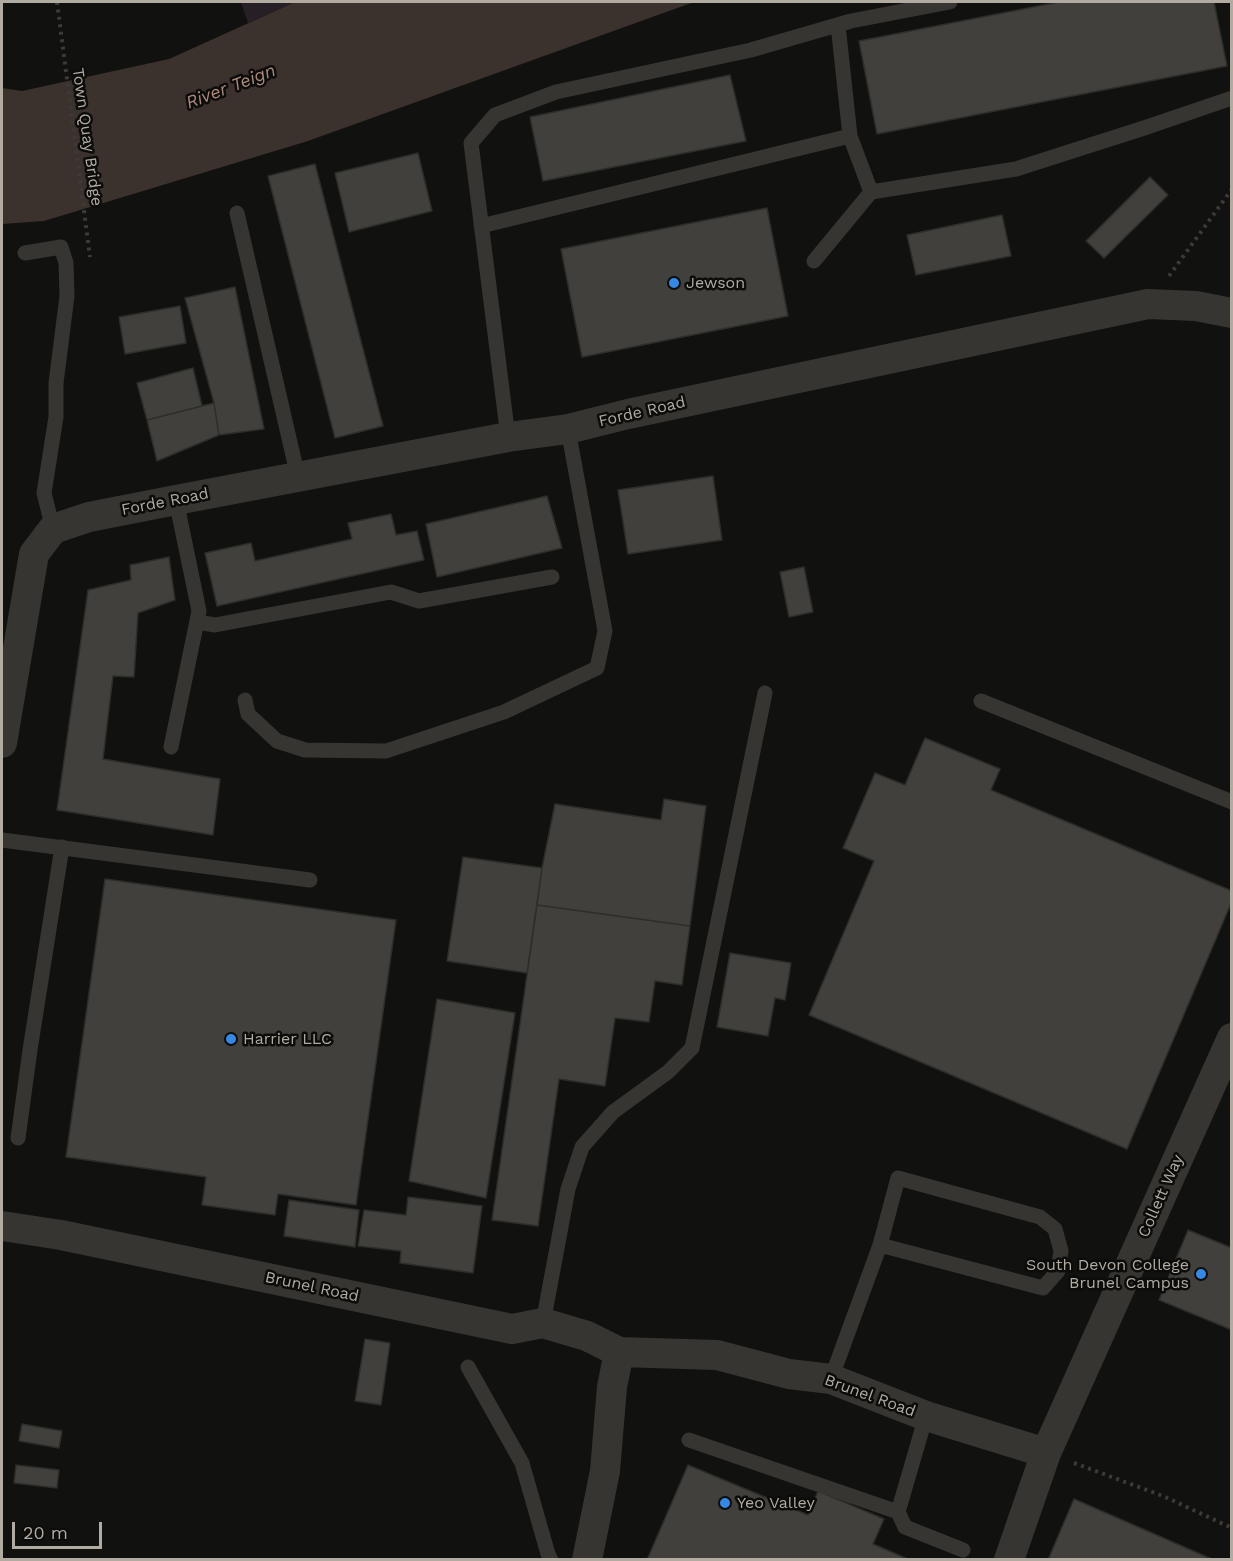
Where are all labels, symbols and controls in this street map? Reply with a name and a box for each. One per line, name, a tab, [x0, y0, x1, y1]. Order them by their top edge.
water label: River Teign	[183, 60, 279, 114]
street label: Town Quay Bridge	[68, 67, 106, 207]
place label: Jewson	[686, 273, 745, 293]
marker: Jewson	[667, 276, 681, 290]
street label: Forde Road	[597, 393, 687, 431]
street label: Forde Road	[120, 484, 210, 520]
place label: Harrier LLC	[243, 1029, 332, 1049]
marker: Harrier LLC	[224, 1032, 238, 1046]
street label: Collett Way	[1134, 1152, 1188, 1240]
place label: South Devon College Brunel Campus	[1026, 1255, 1189, 1293]
marker: South Devon College Brunel Campus	[1194, 1267, 1208, 1281]
street label: Brunel Road	[263, 1268, 361, 1306]
street label: Brunel Road	[822, 1371, 918, 1421]
place label: Yeo Valley	[737, 1493, 815, 1513]
marker: Yeo Valley	[718, 1496, 732, 1510]
scale bar	[15, 1510, 105, 1548]
text: 20 m	[23, 1522, 68, 1543]

